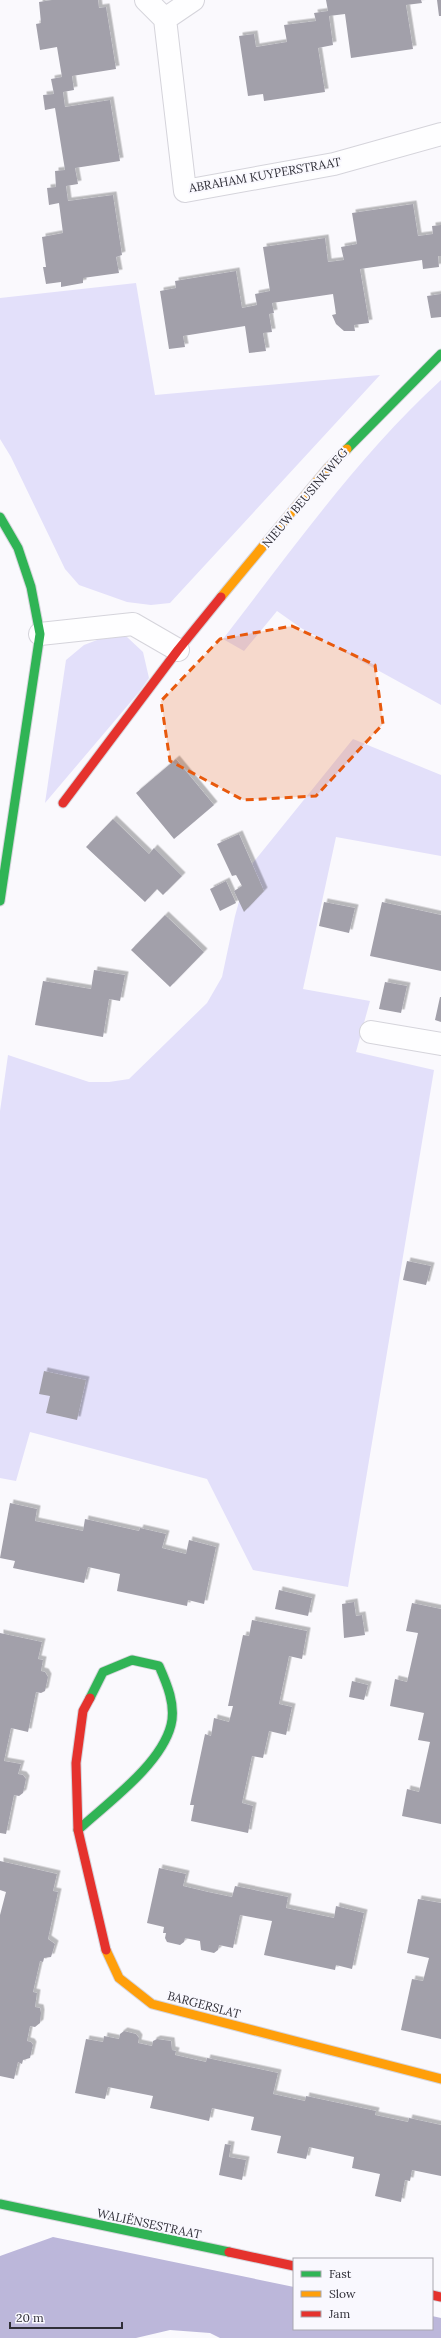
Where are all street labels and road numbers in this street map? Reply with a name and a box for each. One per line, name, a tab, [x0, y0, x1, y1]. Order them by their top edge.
street label: ABRAHAM KUYPERSTRAAT	[187, 154, 342, 195]
street label: NIEUW BEUSINKWEG	[259, 445, 351, 550]
street label: BARGERSLAT	[166, 1988, 243, 2022]
street label: WALIËNSESTRAAT	[96, 2205, 203, 2242]

